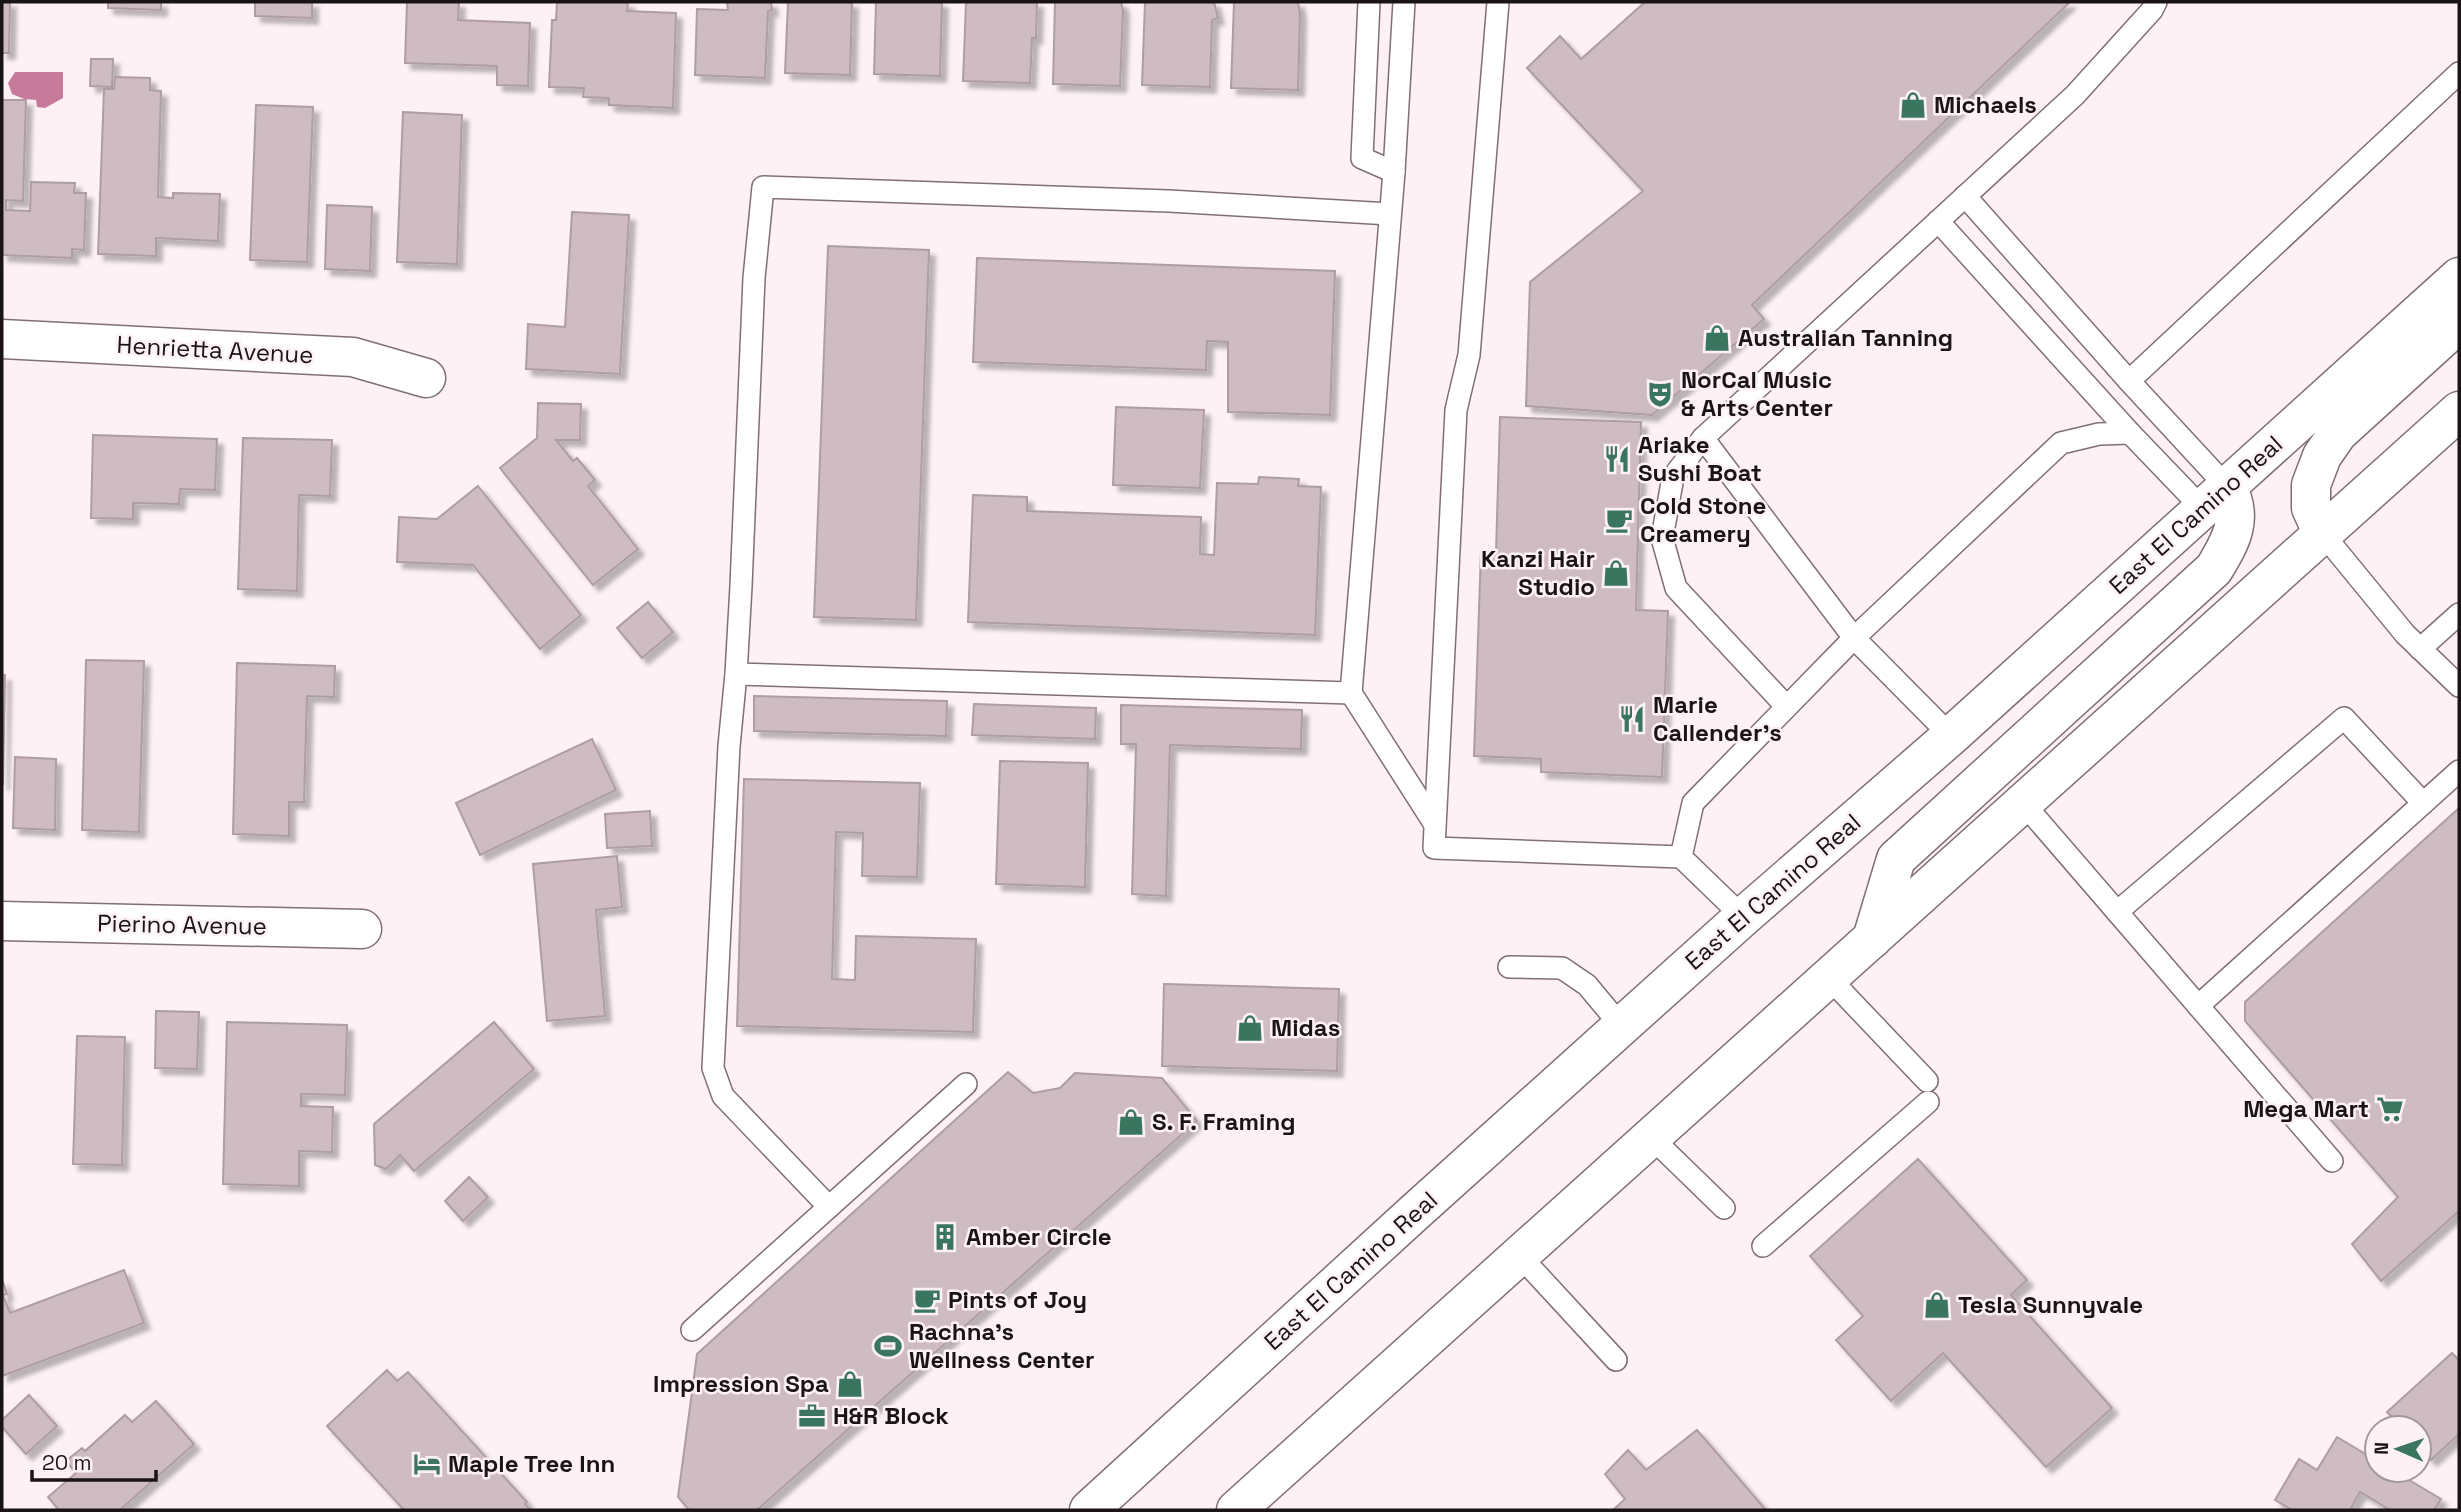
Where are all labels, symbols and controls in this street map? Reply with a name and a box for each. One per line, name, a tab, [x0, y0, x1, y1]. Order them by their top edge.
place label: Michaels	[1934, 89, 2037, 120]
shop icon: Michaels	[1898, 90, 1928, 120]
place label: Australian Tanning	[1738, 322, 1953, 353]
shop icon: Australian Tanning	[1702, 323, 1732, 353]
street label: Henrietta Avenue	[116, 329, 314, 370]
place label: NorCal Music & Arts Center	[1681, 364, 1833, 423]
theatre icon: NorCal Music & Arts Center	[1645, 379, 1675, 409]
place label: Ariake Sushi Boat	[1638, 429, 1762, 488]
street label: East El Camino Real	[2102, 429, 2289, 601]
restaurant icon: Ariake Sushi Boat	[1602, 444, 1632, 474]
place label: Cold Stone Creamery	[1640, 490, 1766, 549]
cafe icon: Cold Stone Creamery	[1604, 505, 1634, 535]
place label: Kanzi Hair Studio	[1481, 543, 1595, 602]
shop icon: Kanzi Hair Studio	[1601, 558, 1631, 588]
place label: Marie Callender's	[1653, 689, 1782, 748]
restaurant icon: Marie Callender's	[1617, 704, 1647, 734]
street label: East El Camino Real	[1678, 807, 1867, 976]
street label: Pierino Avenue	[97, 908, 267, 941]
place label: Midas	[1271, 1012, 1340, 1043]
shop icon: Midas	[1235, 1013, 1265, 1043]
place label: Mega Mart	[2243, 1093, 2369, 1124]
supermarket icon: Mega Mart	[2375, 1094, 2405, 1124]
place label: S. F. Framing	[1152, 1106, 1296, 1137]
shop icon: S. F. Framing	[1116, 1107, 1146, 1137]
street label: East El Camino Real	[1257, 1185, 1444, 1357]
place label: Amber Circle	[966, 1221, 1112, 1252]
building icon: Amber Circle	[930, 1222, 960, 1252]
place label: Pints of Joy	[948, 1284, 1087, 1315]
cafe icon: Pints of Joy	[912, 1285, 942, 1315]
place label: Tesla Sunnyvale	[1958, 1289, 2143, 1320]
shop icon: Tesla Sunnyvale	[1922, 1290, 1952, 1320]
place label: Rachna's Wellness Center	[909, 1316, 1095, 1375]
sports icon: Rachna's Wellness Center	[873, 1331, 903, 1361]
place label: Impression Spa	[653, 1368, 829, 1399]
shop icon: Impression Spa	[835, 1369, 865, 1399]
place label: H&R Block	[833, 1400, 949, 1431]
office icon: H&R Block	[797, 1401, 827, 1431]
north arrow	[2363, 1414, 2433, 1484]
scale bar	[32, 1438, 156, 1482]
text: N	[2369, 1442, 2394, 1455]
place label: Maple Tree Inn	[448, 1448, 615, 1479]
text: 20 m	[42, 1449, 92, 1476]
hotel icon: Maple Tree Inn	[412, 1449, 442, 1479]

